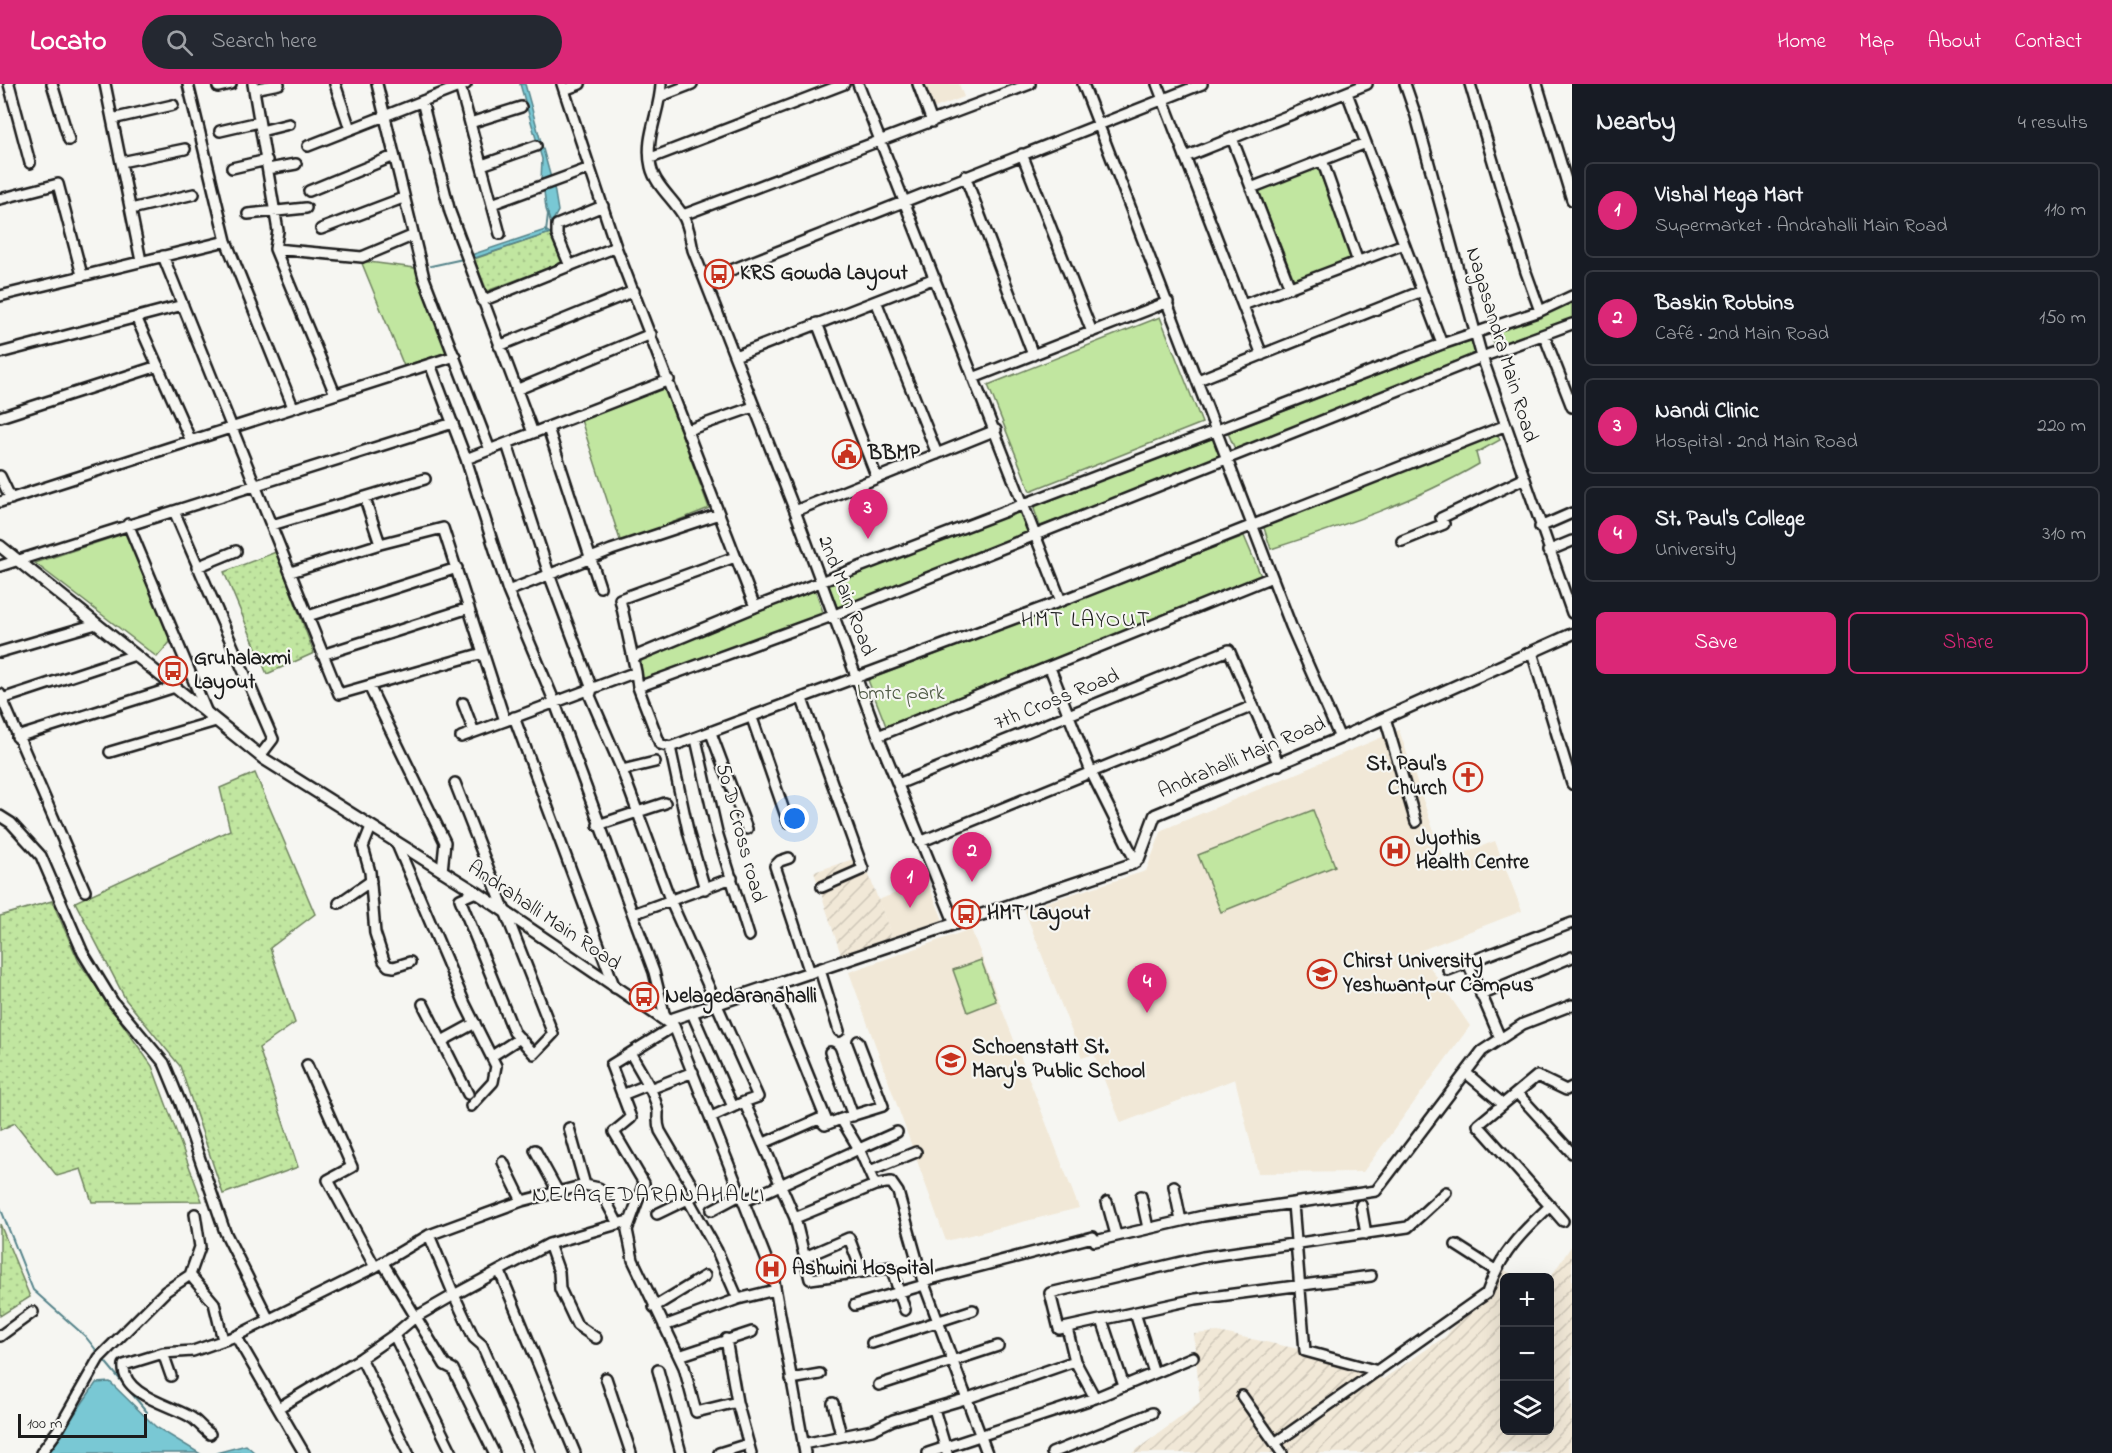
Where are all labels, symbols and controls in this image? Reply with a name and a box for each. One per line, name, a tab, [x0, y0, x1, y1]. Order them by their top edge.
search box	[142, 15, 562, 69]
text: Locato	[30, 22, 106, 63]
icon: search	[163, 26, 196, 59]
text: Search here	[211, 26, 317, 58]
text: Home	[1777, 27, 1826, 57]
text: Map	[1859, 27, 1894, 57]
text: About	[1927, 27, 1981, 57]
text: Contact	[2014, 27, 2082, 57]
text: Nearby	[1596, 104, 1675, 142]
text: 4 results	[2018, 109, 2088, 138]
text: Vishal Mega Mart	[1655, 180, 1803, 212]
text: 1	[1614, 196, 1621, 225]
text: 110 m	[2044, 196, 2086, 225]
text: Supermarket · Andrahalli Main Road	[1655, 212, 1947, 241]
street label: Nagasandra Main Road	[1455, 244, 1545, 447]
bus stop icon: KRS Gowda Layout	[703, 258, 735, 290]
place label: KRS Gowda Layout	[740, 259, 909, 291]
text: Baskin Robbins	[1655, 288, 1794, 320]
text: 2	[1613, 304, 1622, 333]
text: 150 m	[2039, 304, 2086, 333]
text: Café · 2nd Main Road	[1655, 320, 1829, 349]
text: Nandi Clinic	[1655, 396, 1759, 428]
text: 3	[1613, 412, 1622, 441]
text: 220 m	[2037, 412, 2086, 441]
text: Hospital · 2nd Main Road	[1655, 428, 1858, 457]
public building icon: BBMP	[831, 438, 863, 470]
place label: BBMP	[867, 439, 920, 469]
pin: 3	[848, 490, 888, 539]
text: St. Paul's College	[1655, 504, 1805, 536]
text: 4	[1613, 520, 1622, 549]
text: 310 m	[2042, 520, 2086, 549]
street label: 2nd Main Road	[809, 531, 883, 661]
text: University	[1655, 536, 1736, 565]
district label: HMT LAYOUT	[1021, 605, 1151, 637]
button: Save	[1596, 612, 1836, 674]
button: Share	[1848, 612, 2088, 674]
place label: Gruhalaxmi Layout	[194, 644, 292, 700]
bus stop icon: Gruhalaxmi Layout	[157, 655, 189, 687]
street label: 7th Cross Road	[990, 661, 1124, 739]
park label: bmtc park	[857, 679, 946, 709]
street label: Andrahalli Main Road	[1154, 709, 1331, 807]
place label: St. Paul's Church	[1366, 750, 1447, 804]
street label: 50 D Cross road	[707, 760, 773, 906]
church icon: St. Paul's Church	[1452, 761, 1484, 793]
your location	[780, 804, 809, 833]
place label: Jyothis Health Centre	[1416, 824, 1530, 878]
pin: 2	[952, 832, 992, 882]
hospital icon: Jyothis Health Centre	[1379, 835, 1411, 867]
street label: Andrahalli Main Road	[461, 853, 627, 979]
pin: 1	[890, 858, 930, 908]
bus stop icon: HMT Layout	[950, 898, 982, 930]
place label: HMT Layout	[987, 899, 1092, 931]
place label: Chirst University Yeshwantpur Campus	[1342, 947, 1534, 1001]
school or university icon: Chirst University Yeshwantpur Campus	[1306, 958, 1338, 990]
pin: 4	[1128, 964, 1166, 1013]
bus stop icon: Nelagedaranahalli	[628, 981, 660, 1013]
place label: Nelagedaranahalli	[665, 982, 817, 1014]
place label: Schoenstatt St. Mary's Public School	[972, 1033, 1146, 1089]
school or university icon: Schoenstatt St. Mary's Public School	[935, 1044, 967, 1076]
district label: NELAGEDARANAHALLI	[532, 1180, 766, 1212]
hospital icon: Ashwini Hospital	[755, 1253, 787, 1285]
place label: Ashwini Hospital	[792, 1254, 934, 1284]
map controls	[1500, 1273, 1554, 1435]
button: +	[1500, 1273, 1554, 1327]
button: −	[1500, 1327, 1554, 1381]
button: layers	[1500, 1381, 1554, 1435]
scale bar	[18, 1411, 147, 1438]
text: 100 m	[27, 1412, 62, 1436]

